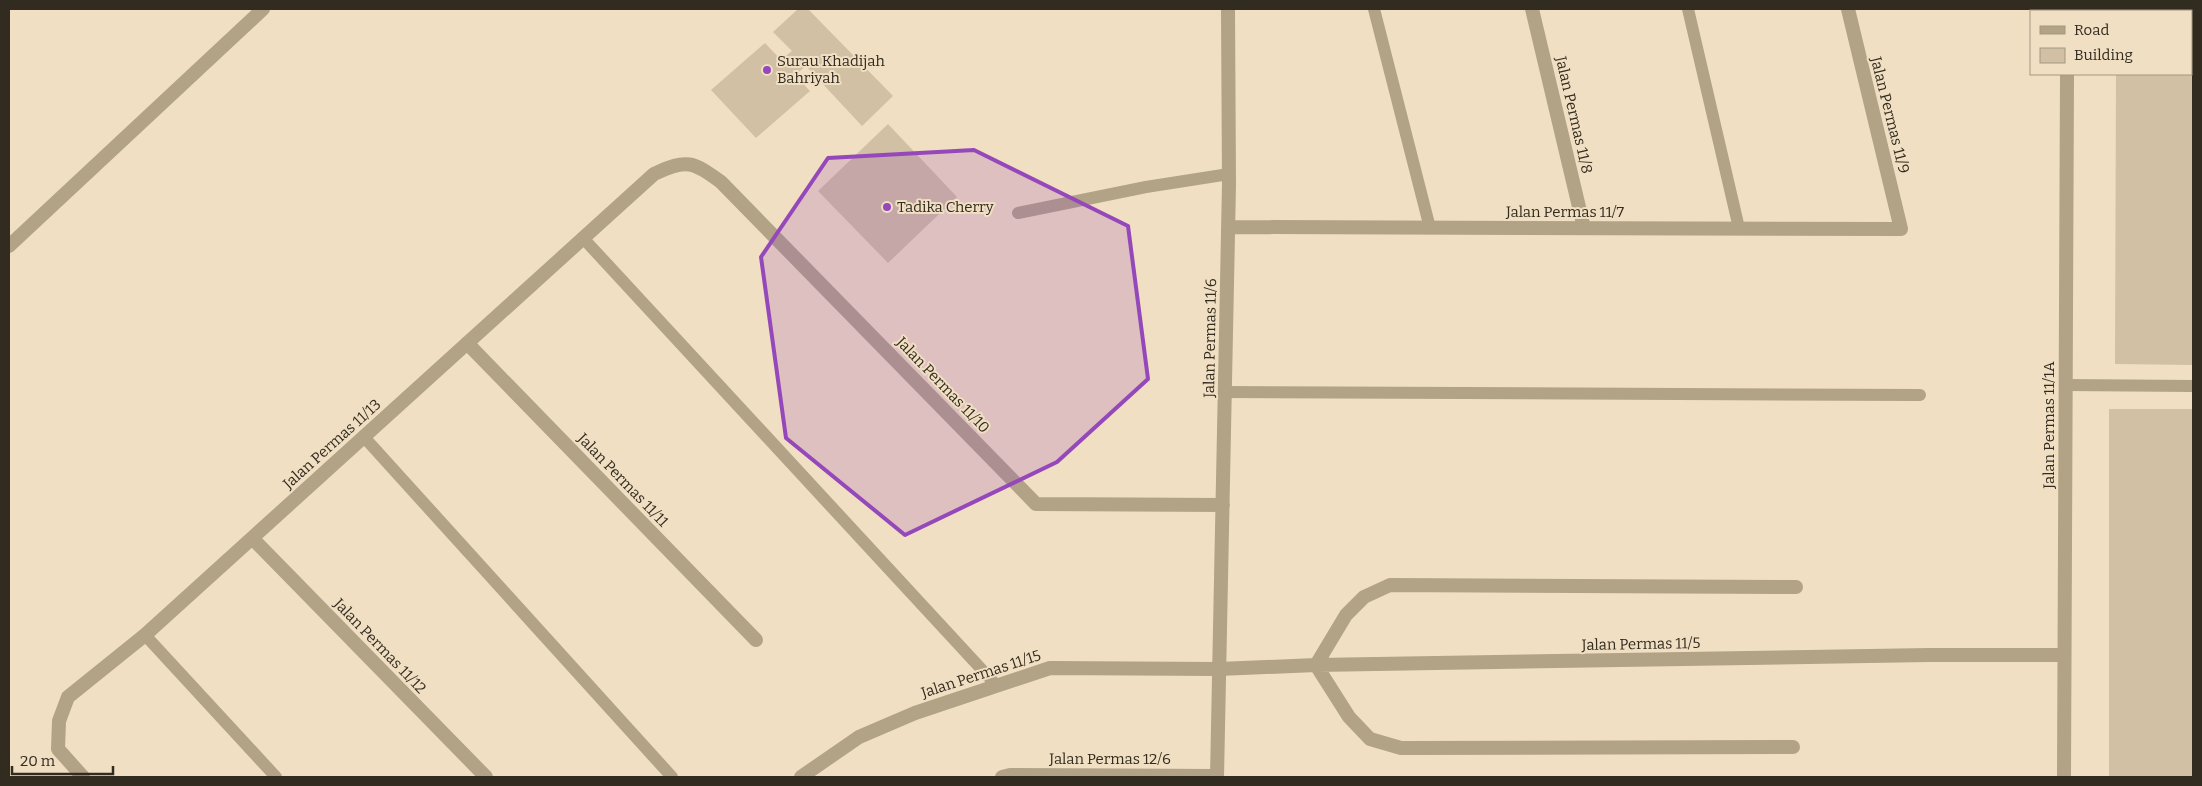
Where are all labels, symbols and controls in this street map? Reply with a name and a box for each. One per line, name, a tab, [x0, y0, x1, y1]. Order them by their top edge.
legend	[2030, 10, 2192, 75]
text: Road	[2074, 21, 2109, 39]
text: Building	[2074, 46, 2133, 64]
place label: Surau Khadijah Bahriyah	[777, 52, 886, 87]
street label: Jalan Permas 11/8	[1552, 54, 1596, 175]
street label: Jalan Permas 11/9	[1867, 54, 1913, 175]
marker: Surau Khadijah Bahriyah	[761, 64, 773, 76]
place label: Tadika Cherry	[897, 198, 994, 216]
marker: Tadika Cherry	[881, 201, 893, 213]
street label: Jalan Permas 11/7	[1505, 203, 1625, 221]
street label: Jalan Permas 11/6	[1200, 278, 1220, 399]
street label: Jalan Permas 11/10	[892, 333, 993, 437]
street label: Jalan Permas 11/1A	[2040, 361, 2058, 490]
street label: Jalan Permas 11/13	[279, 395, 385, 493]
street label: Jalan Permas 11/11	[573, 429, 672, 530]
street label: Jalan Permas 11/12	[329, 594, 430, 697]
street label: Jalan Permas 11/5	[1581, 634, 1700, 654]
street label: Jalan Permas 11/15	[918, 646, 1043, 702]
scale bar	[12, 744, 114, 776]
street label: Jalan Permas 12/6	[1048, 750, 1171, 768]
text: 20 m	[20, 752, 56, 770]

